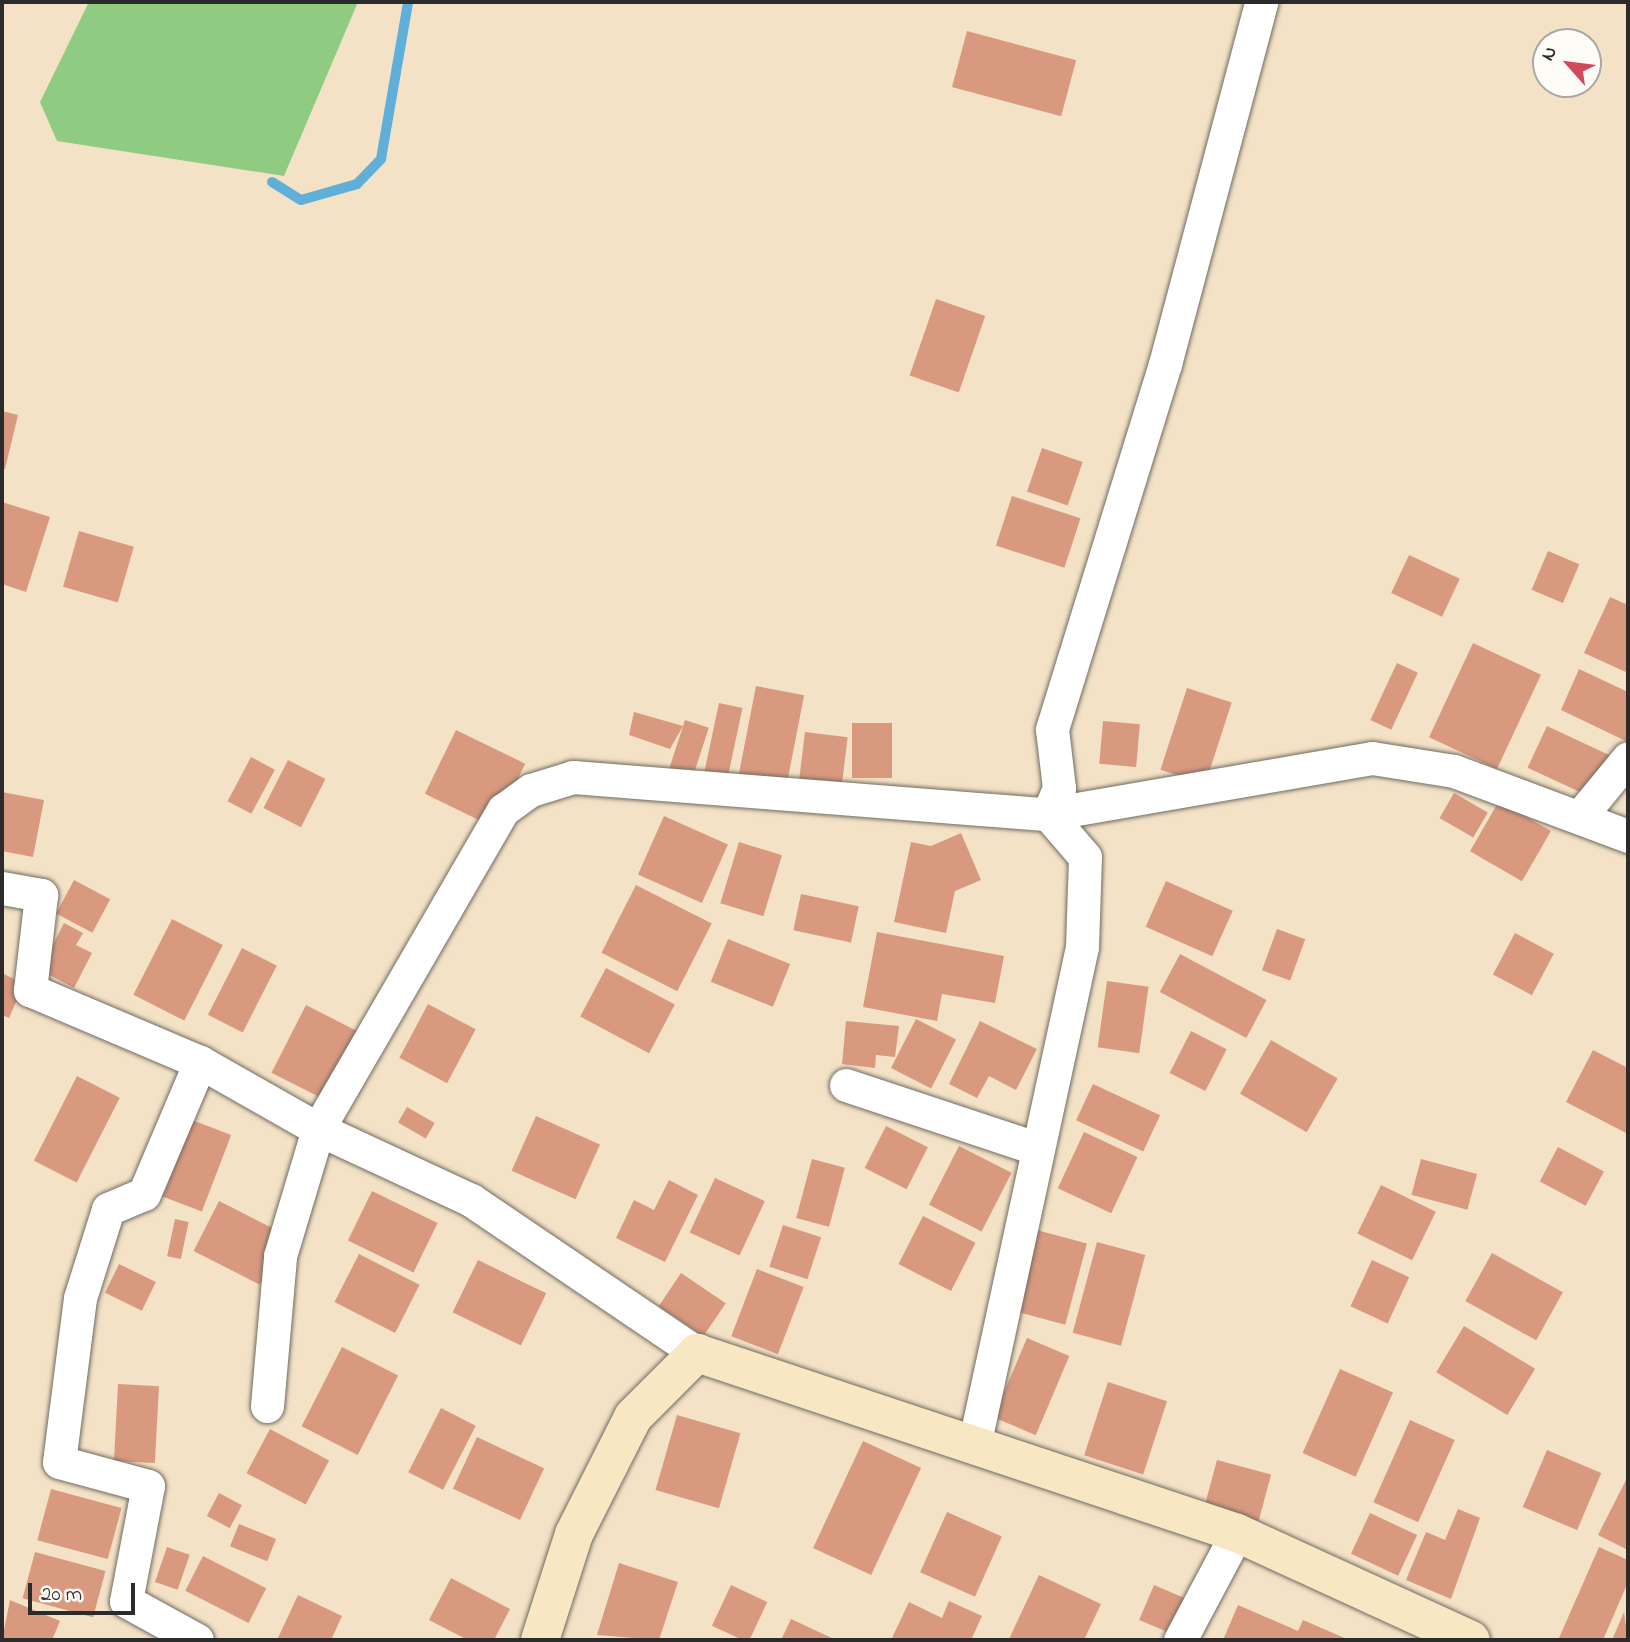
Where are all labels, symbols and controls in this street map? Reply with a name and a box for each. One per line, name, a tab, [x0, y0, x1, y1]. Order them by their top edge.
north arrow	[1532, 28, 1602, 98]
text: N	[1535, 42, 1565, 66]
scale bar	[32, 1568, 138, 1612]
text: 20 m	[41, 1580, 82, 1610]

